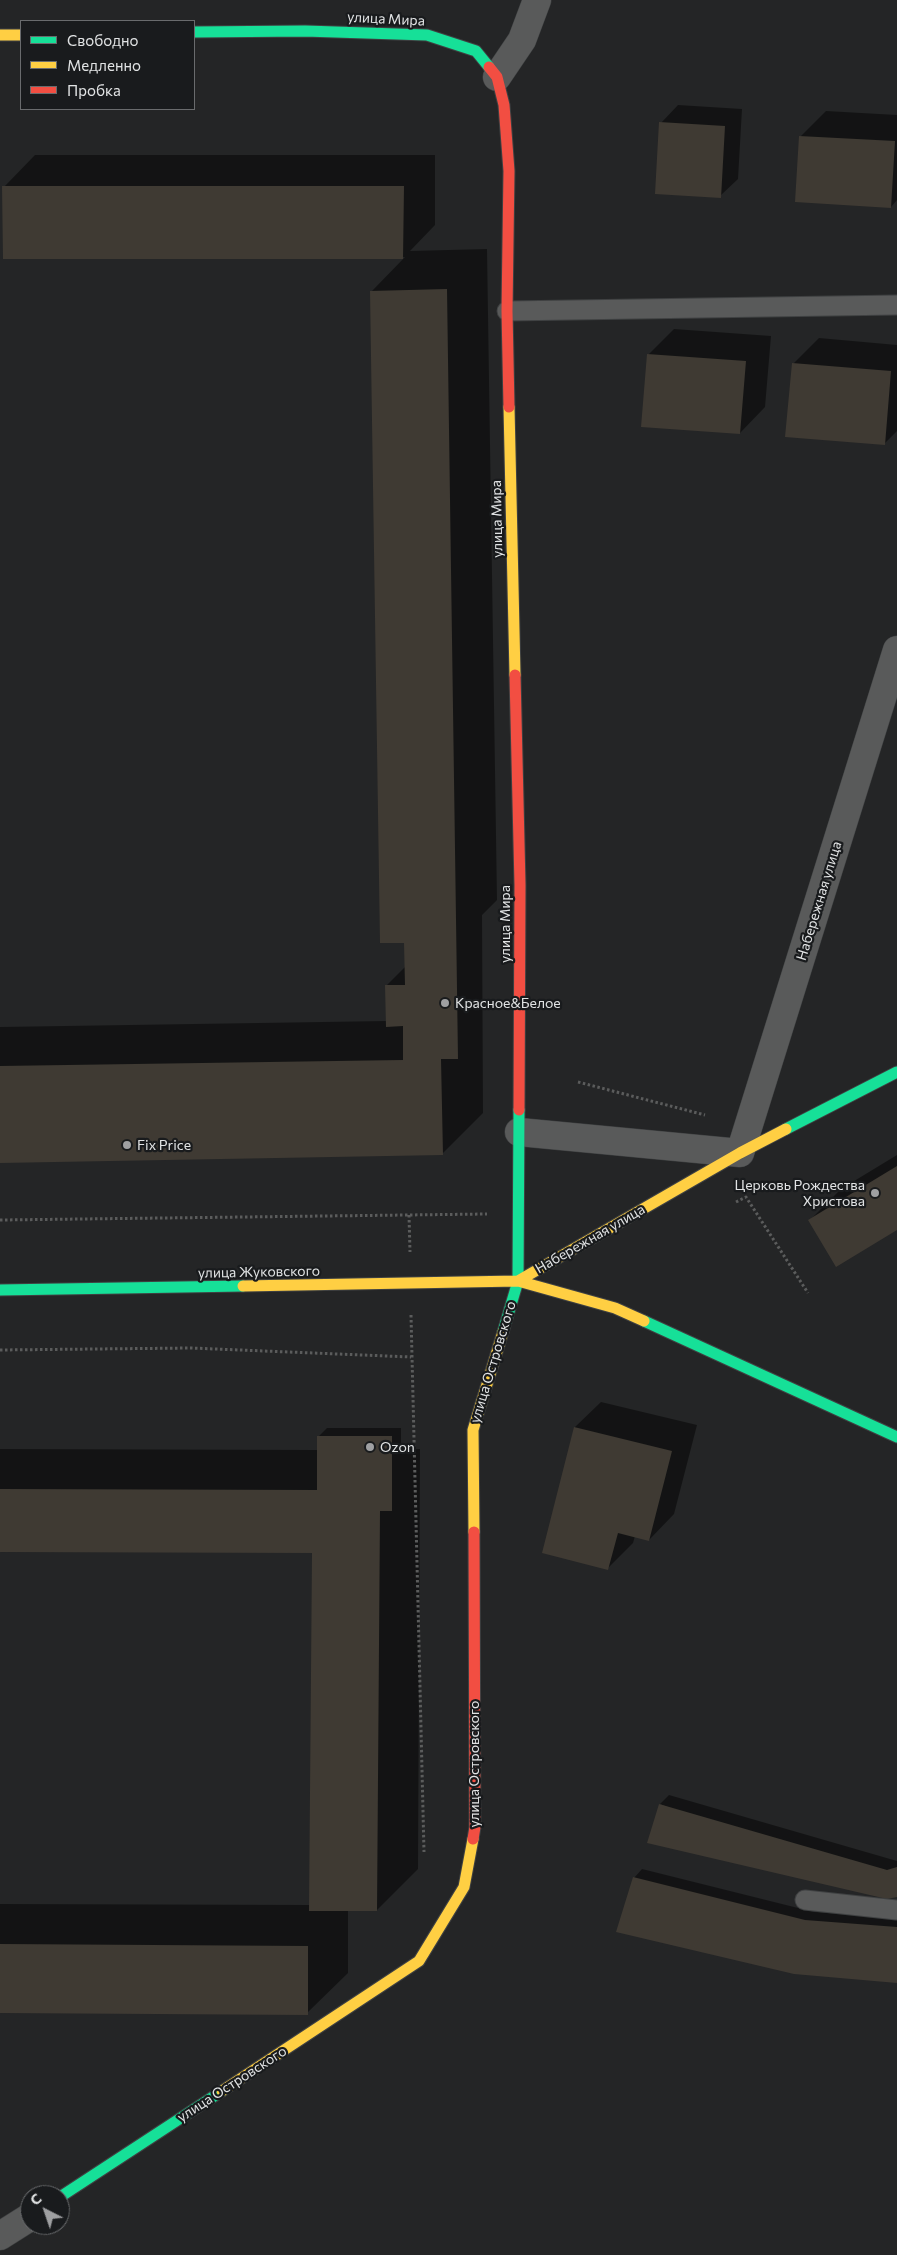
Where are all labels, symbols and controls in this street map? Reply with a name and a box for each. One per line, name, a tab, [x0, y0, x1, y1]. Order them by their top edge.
street label: улица Мира	[347, 9, 425, 29]
legend	[20, 20, 195, 110]
text: Свободно	[67, 31, 138, 49]
text: Медленно	[67, 56, 141, 74]
text: Пробка	[67, 81, 121, 99]
street label: улица Мира	[488, 480, 506, 558]
street label: Набережная улица	[793, 839, 845, 963]
street label: улица Мира	[497, 885, 513, 963]
place label: Красное&Белое	[455, 995, 561, 1011]
marker: Красное&Белое	[439, 997, 451, 1009]
place label: Fix Price	[137, 1137, 191, 1153]
marker: Fix Price	[121, 1139, 133, 1151]
place label: Церковь Рождества Христова	[734, 1177, 865, 1210]
marker: Церковь Рождества Христова	[869, 1187, 881, 1199]
street label: Набережная улица	[532, 1201, 648, 1277]
street label: улица Жуковского	[198, 1263, 320, 1281]
street label: улица Островского	[466, 1299, 520, 1425]
place label: Ozon	[380, 1439, 415, 1455]
marker: Ozon	[364, 1441, 376, 1453]
street label: улица Островского	[466, 1701, 482, 1827]
street label: улица Островского	[174, 2042, 290, 2126]
north arrow	[20, 2185, 70, 2235]
text: С	[26, 2190, 45, 2209]

